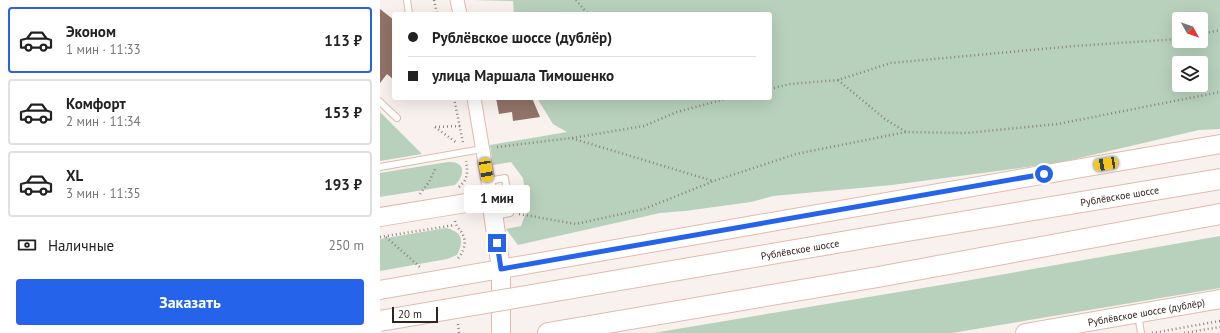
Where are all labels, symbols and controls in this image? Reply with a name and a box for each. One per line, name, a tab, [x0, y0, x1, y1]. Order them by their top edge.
north arrow	[1172, 12, 1208, 48]
map controls	[1172, 12, 1208, 92]
icon: car	[18, 22, 54, 58]
text: Эконом	[66, 22, 116, 41]
text: Рублёвское шоссе (дублёр)	[432, 28, 612, 47]
text: 113 ₽	[324, 31, 362, 50]
text: 1 мин · 11:33	[66, 41, 141, 58]
button: layers	[1172, 56, 1208, 92]
text: улица Маршала Тимошенко	[432, 66, 614, 85]
icon: car	[18, 94, 54, 130]
text: Комфорт	[66, 94, 126, 113]
text: 153 ₽	[324, 103, 362, 122]
text: 2 мин · 11:34	[66, 113, 141, 130]
car	[1093, 156, 1119, 172]
car	[478, 157, 494, 183]
route start	[1035, 165, 1053, 183]
icon: car	[18, 166, 54, 202]
text: XL	[66, 166, 83, 185]
text: 193 ₽	[324, 175, 362, 194]
street label: Рублёвское шоссе	[1079, 183, 1160, 209]
text: 3 мин · 11:35	[66, 185, 141, 202]
callout: 1 мин	[464, 185, 530, 213]
text: 1 мин	[480, 190, 514, 207]
icon: cash	[16, 234, 38, 256]
route end	[488, 234, 506, 252]
text: Наличные	[48, 236, 114, 255]
street label: Рублёвское шоссе	[760, 236, 840, 262]
text: 250 m	[329, 237, 364, 254]
button: Заказать	[16, 279, 364, 325]
street label: Рублёвское шоссе (дублёр)	[1087, 295, 1206, 328]
scale bar	[392, 305, 438, 324]
text: 20 m	[398, 307, 422, 321]

